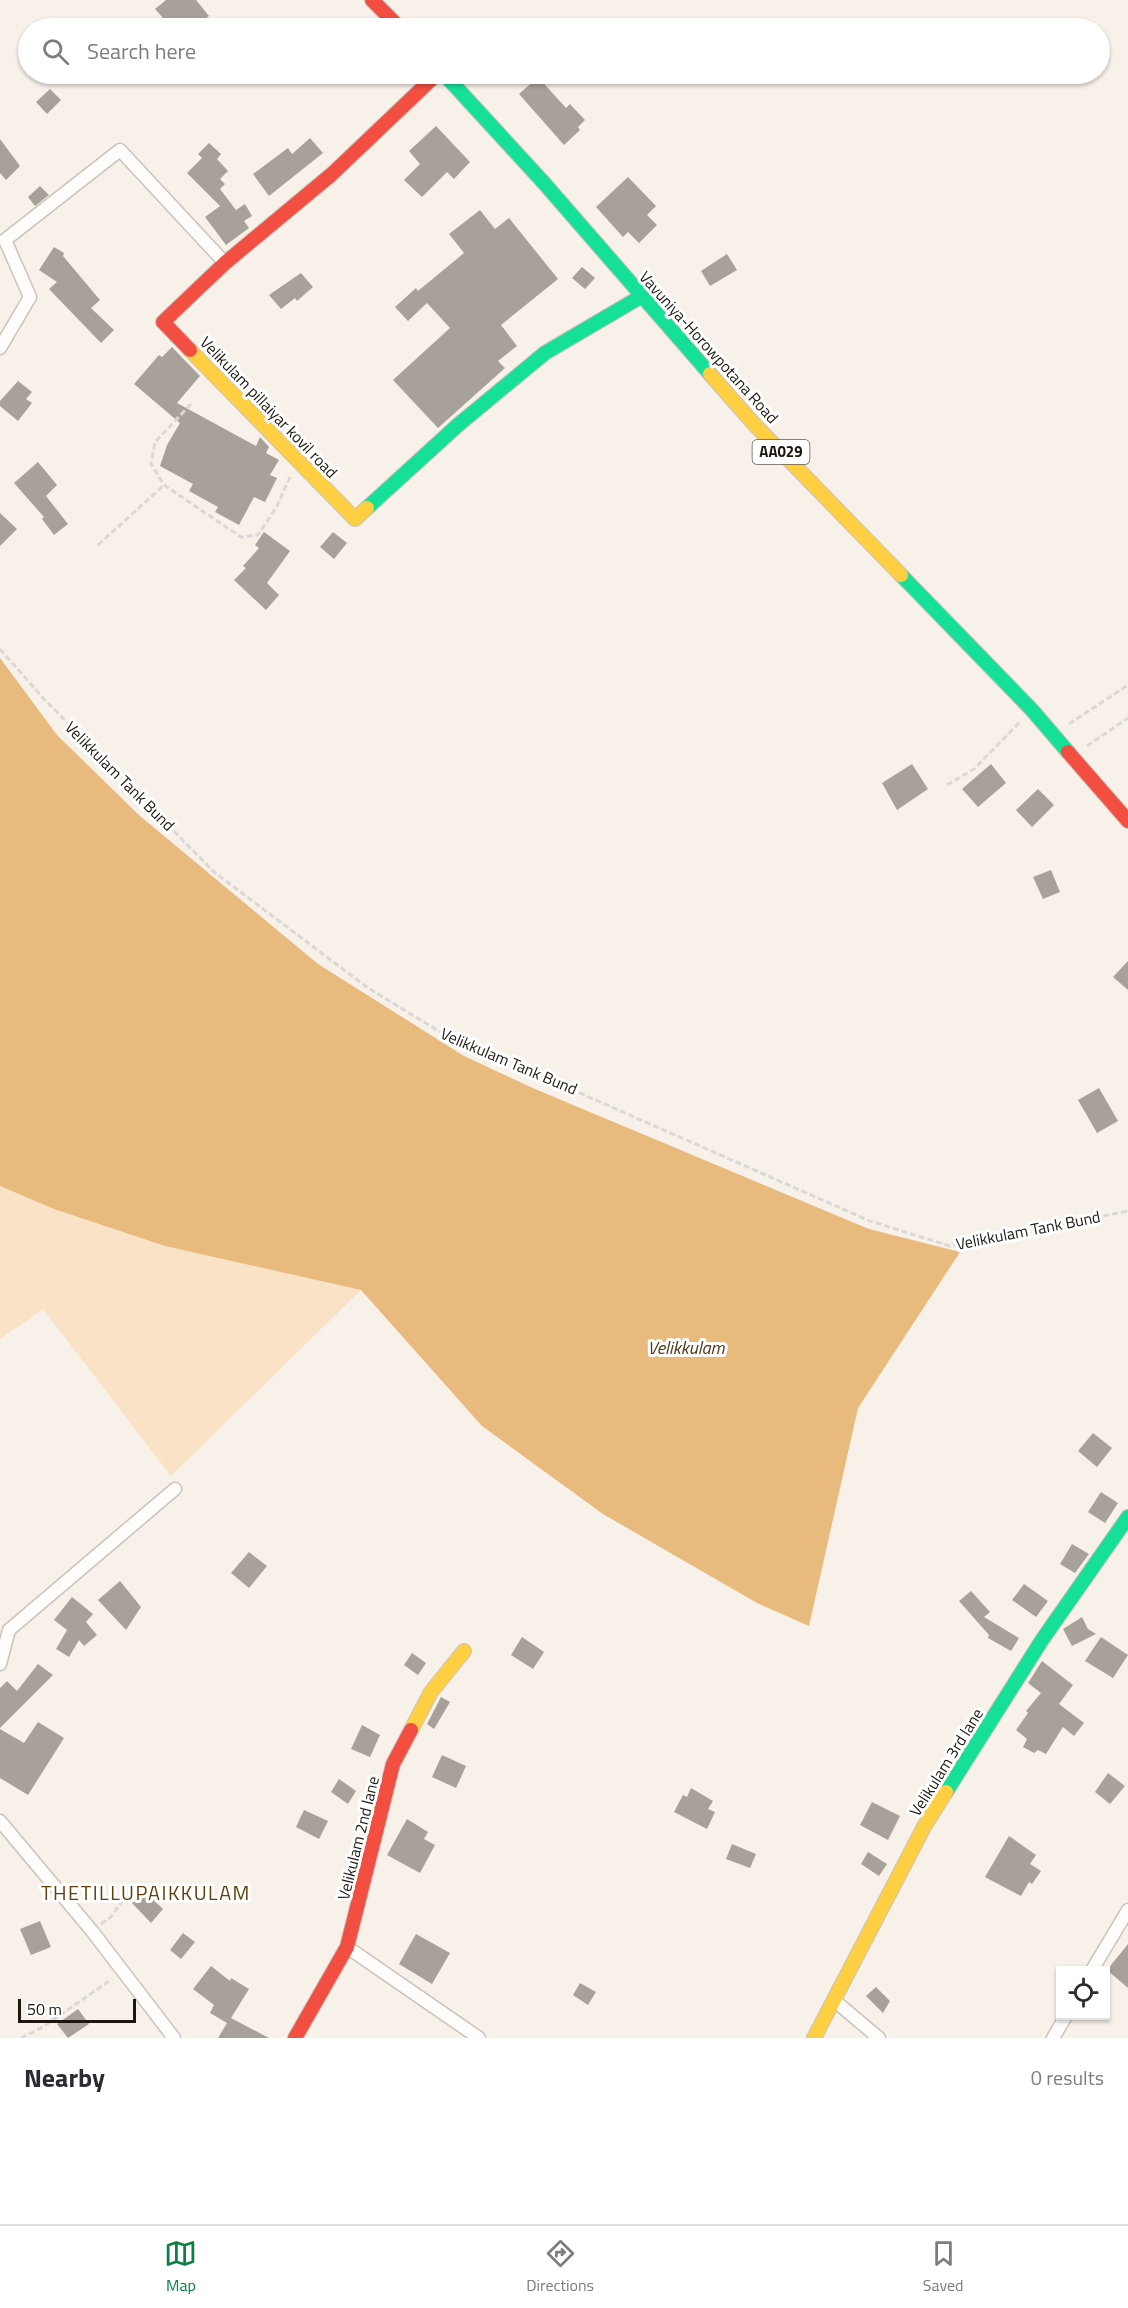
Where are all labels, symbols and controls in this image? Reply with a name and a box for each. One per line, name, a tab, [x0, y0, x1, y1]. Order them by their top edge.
search box	[18, 18, 1110, 84]
text: Search here	[87, 34, 196, 68]
icon: search	[39, 35, 72, 68]
street label: Vavuniya-Horowpotana Road	[634, 265, 784, 429]
street label: Velikulam pillaiyar kovil road	[195, 331, 343, 483]
road number: AA029	[752, 440, 810, 464]
street label: Velikkulam Tank Bund	[60, 716, 180, 836]
street label: Velikkulam Tank Bund	[437, 1021, 581, 1101]
street label: Velikkulam Tank Bund	[954, 1204, 1102, 1256]
water label: Velikkulam	[648, 1334, 726, 1361]
street label: Velikulam 3rd lane	[903, 1703, 989, 1821]
street label: Velikulam 2nd lane	[331, 1774, 385, 1902]
district label: THETILLUPAIKKULAM	[41, 1877, 251, 1908]
map controls	[1056, 1966, 1110, 2020]
button: locate	[1056, 1966, 1110, 2020]
scale bar	[18, 1996, 136, 2024]
text: 50 m	[27, 1997, 62, 2021]
text: Nearby	[24, 2058, 105, 2097]
text: 0 results	[1031, 2062, 1104, 2093]
tab: Map	[164, 2237, 197, 2297]
tab: Directions	[526, 2237, 594, 2297]
tab: Saved	[923, 2237, 964, 2297]

